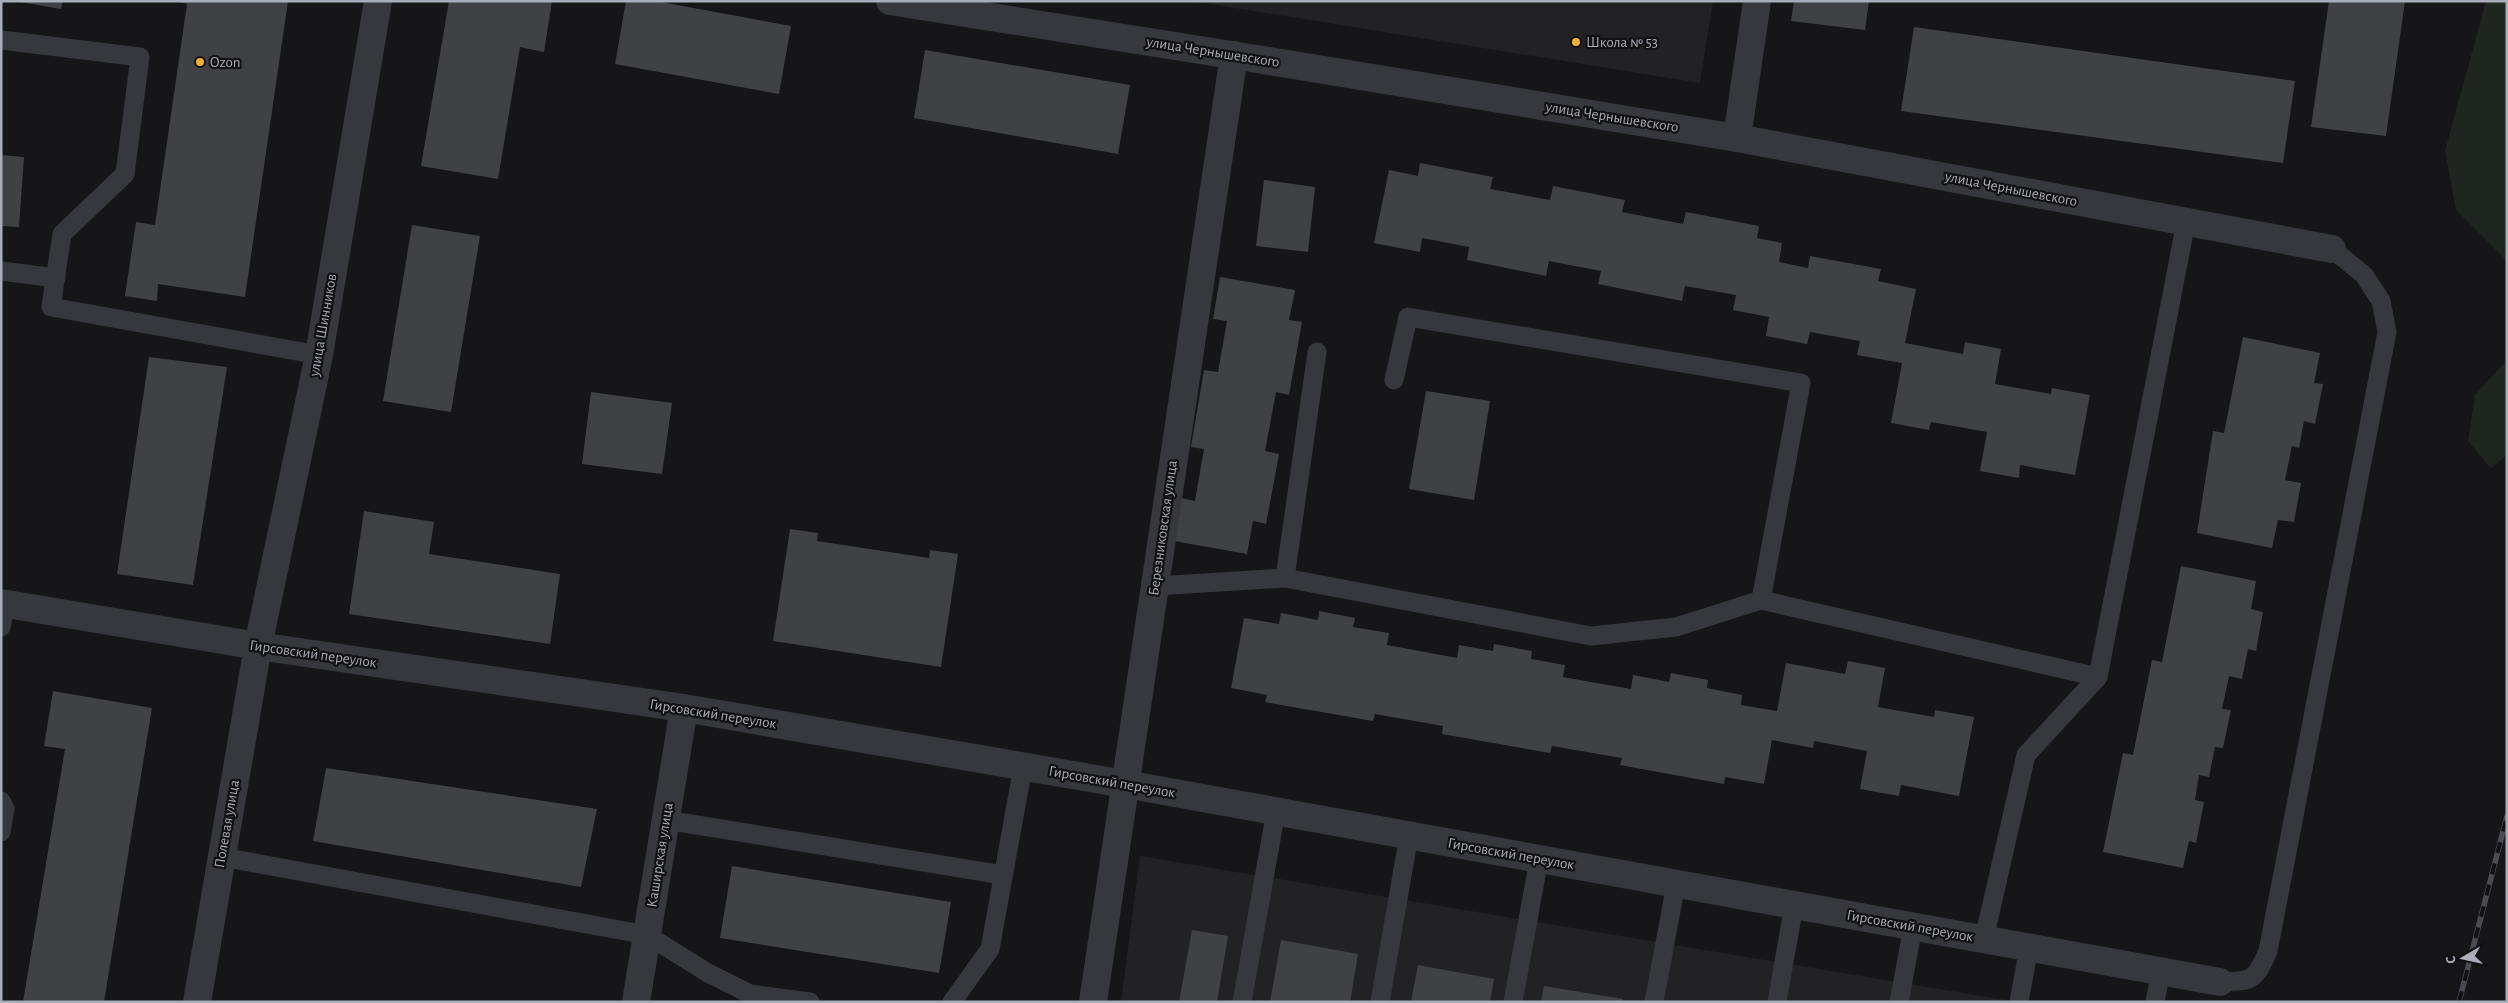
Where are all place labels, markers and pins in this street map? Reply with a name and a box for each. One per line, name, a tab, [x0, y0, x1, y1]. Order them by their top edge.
place label: Школа № 53	[1586, 35, 1658, 50]
marker: Школа № 53	[1570, 36, 1582, 48]
place label: Ozon	[210, 55, 240, 70]
marker: Ozon	[194, 56, 206, 68]

